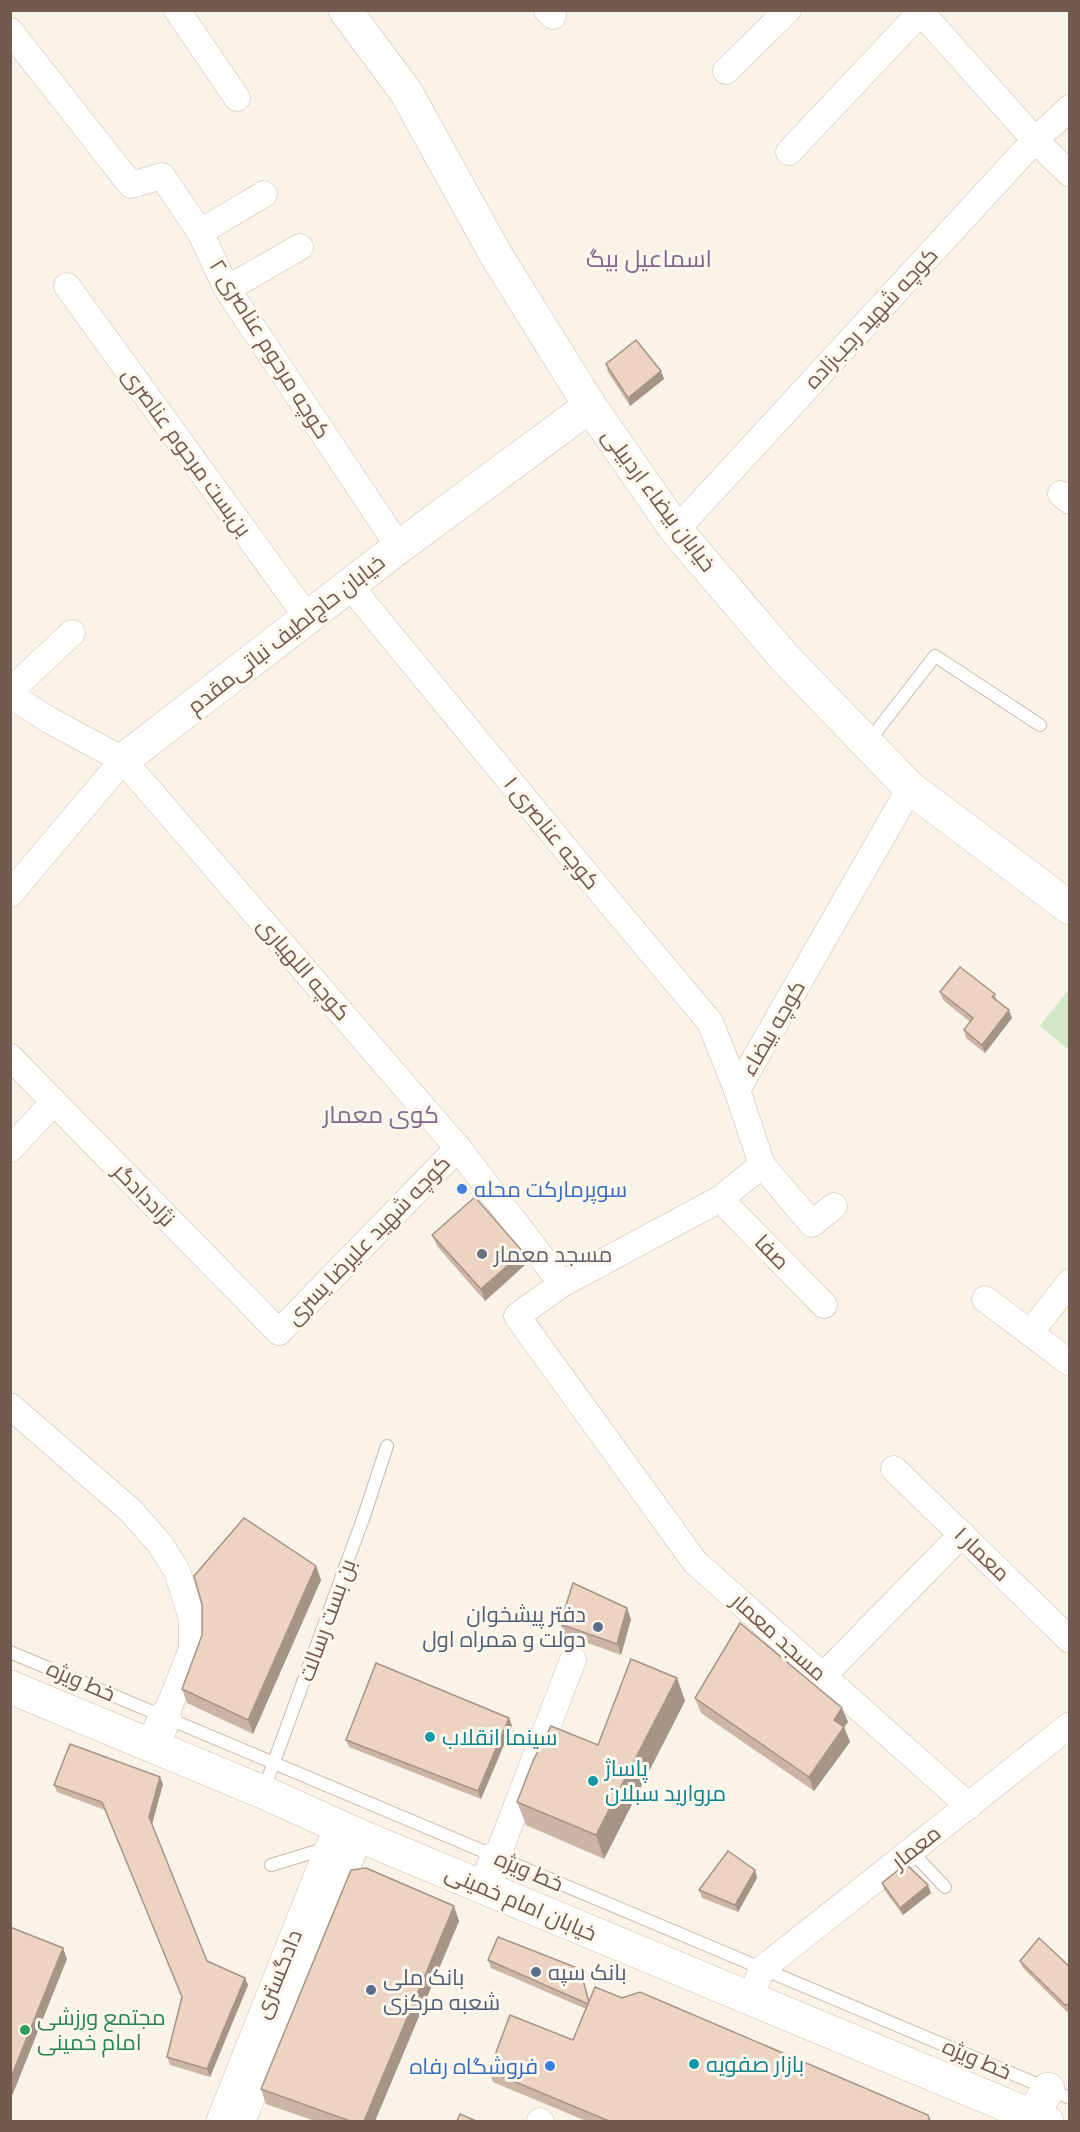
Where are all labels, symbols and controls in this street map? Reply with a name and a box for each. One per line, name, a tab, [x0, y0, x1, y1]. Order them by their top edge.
street label: کوچه شهید رجب‌زاده	[799, 242, 944, 395]
district label: اسماعیل بیگ	[586, 244, 712, 273]
street label: کوچه مرحوم عناصری ۲	[202, 254, 336, 445]
street label: بن‌بست مرحوم عناصری	[115, 362, 258, 543]
street label: خیابان بیضاء اردبیلی	[596, 423, 722, 577]
street label: خیابان حاج‌لطیف نباتی‌مقدم	[182, 548, 392, 721]
street label: کوچه عناصری ۱	[497, 771, 606, 896]
street label: کوچه اللهیاری	[251, 912, 356, 1027]
street label: کوچه بیضاء	[735, 975, 812, 1081]
district label: کوی معمار	[321, 1100, 439, 1129]
street label: کوچه شهید علیرضا یسری	[280, 1150, 457, 1331]
street label: نژاددادگر	[106, 1156, 181, 1232]
place label: سوپرمارکت محله	[474, 1176, 627, 1204]
marker: سوپرمارکت محله	[455, 1182, 469, 1196]
street label: صفا	[749, 1229, 795, 1275]
place label: مسجد معمار	[492, 1241, 612, 1268]
marker: مسجد معمار	[475, 1247, 489, 1261]
street label: معمار ۱	[949, 1521, 1015, 1587]
street label: بن بست رسالت	[292, 1555, 362, 1685]
street label: مسجد معمار	[725, 1586, 832, 1687]
place label: دفتر پیشخوان دولت و همراه اول	[422, 1601, 586, 1653]
marker: دفتر پیشخوان دولت و همراه اول	[591, 1620, 605, 1634]
street label: خط ویژه	[43, 1655, 119, 1707]
place label: سینما انقلاب	[442, 1724, 557, 1751]
marker: سینما انقلاب	[423, 1730, 437, 1744]
place label: پاساژ مروارید سبلان	[603, 1755, 726, 1807]
marker: پاساژ مروارید سبلان	[586, 1774, 600, 1788]
street label: معمار	[884, 1819, 946, 1876]
street label: خط ویژه	[491, 1845, 567, 1897]
street label: خیابان امام خمینی	[440, 1859, 601, 1949]
street label: دادگستری	[248, 1925, 308, 2023]
place label: بانک سپه	[548, 1959, 627, 1986]
place label: بانک ملی شعبه مرکزی	[383, 1964, 500, 2016]
marker: بانک سپه	[529, 1965, 543, 1979]
marker: بانک ملی شعبه مرکزی	[364, 1983, 378, 1997]
place label: مجتمع ورزشی امام خمینی	[37, 2004, 166, 2058]
marker: مجتمع ورزشی امام خمینی	[18, 2023, 32, 2037]
street label: خط ویژه	[939, 2033, 1015, 2085]
place label: بازار صفویه	[706, 2051, 804, 2078]
place label: فروشگاه رفاه	[410, 2053, 538, 2080]
marker: بازار صفویه	[687, 2057, 701, 2071]
marker: فروشگاه رفاه	[543, 2059, 557, 2073]

